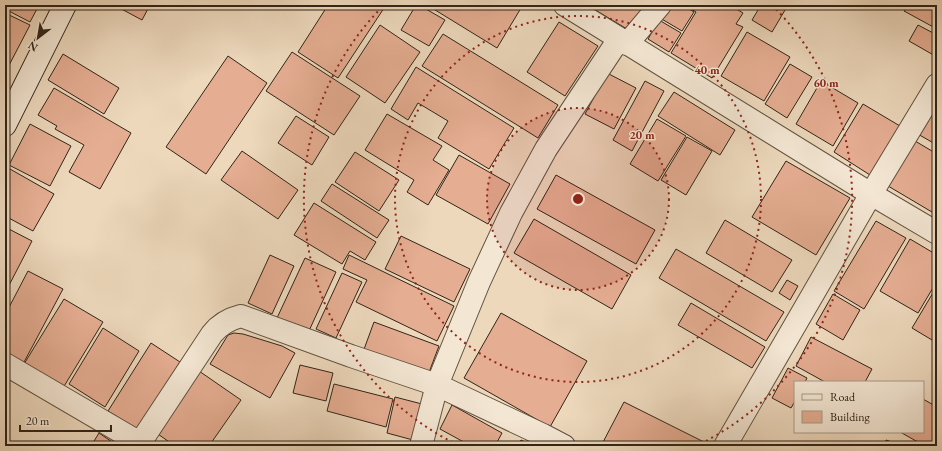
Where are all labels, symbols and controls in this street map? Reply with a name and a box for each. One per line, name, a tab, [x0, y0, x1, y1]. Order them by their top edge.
north arrow	[18, 18, 58, 58]
text: N	[25, 38, 40, 55]
text: 40 m	[694, 62, 720, 78]
text: 60 m	[813, 75, 839, 91]
text: 20 m	[629, 127, 655, 143]
centre of rings	[571, 192, 585, 206]
legend	[794, 381, 924, 433]
text: Road	[830, 389, 856, 405]
scale bar	[20, 407, 111, 433]
text: Building	[830, 409, 871, 425]
text: 20 m	[26, 413, 50, 429]

